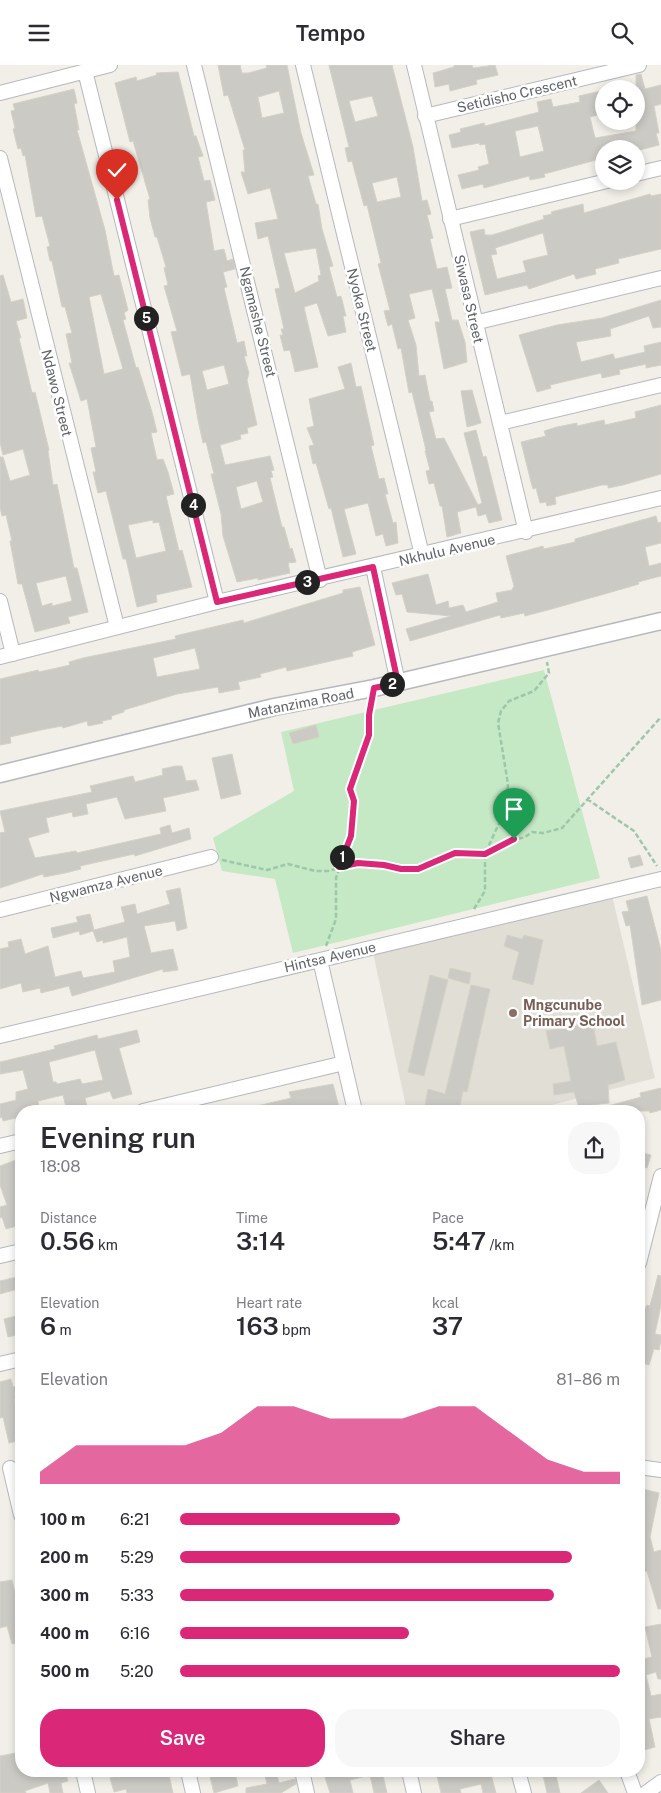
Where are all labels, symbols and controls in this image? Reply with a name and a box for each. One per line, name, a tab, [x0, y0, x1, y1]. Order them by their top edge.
icon: menu	[25, 19, 53, 47]
icon: search	[608, 19, 636, 47]
text: Tempo	[296, 20, 365, 46]
street label: Setidisho Crescent	[455, 72, 579, 116]
map controls	[595, 80, 645, 190]
button: locate	[595, 80, 645, 130]
button: layers	[595, 140, 645, 190]
pin	[96, 149, 138, 200]
icon: check	[103, 156, 131, 184]
street label: Siwasa Street	[451, 253, 487, 345]
street label: Ngamashe Street	[236, 265, 280, 379]
street label: Nyoka Street	[344, 267, 380, 353]
pin: 5	[134, 305, 158, 331]
text: 5	[142, 310, 151, 326]
street label: Ndawo Street	[38, 348, 76, 438]
pin: 4	[180, 493, 206, 517]
text: 4	[189, 497, 198, 513]
street label: Nkhulu Avenue	[397, 531, 497, 569]
pin: 3	[294, 569, 320, 595]
text: 3	[303, 574, 312, 590]
pin: 2	[380, 671, 404, 697]
text: 2	[388, 676, 397, 692]
street label: Matanzima Road	[247, 685, 355, 721]
pin	[493, 788, 535, 839]
icon: arrive	[500, 795, 528, 823]
pin: 1	[330, 845, 354, 869]
text: 1	[340, 849, 346, 865]
street label: Ngwamza Avenue	[48, 862, 164, 906]
street label: Hintsa Avenue	[282, 939, 378, 975]
place label: Mngcunube Primary School	[523, 997, 626, 1029]
marker: Mngcunube Primary School	[507, 1007, 519, 1019]
text: Evening run	[40, 1121, 196, 1154]
button: share	[568, 1122, 620, 1174]
text: 18:08	[40, 1157, 81, 1176]
text: Distance	[40, 1210, 97, 1226]
text: Time	[236, 1210, 268, 1226]
text: Pace	[432, 1210, 464, 1226]
text: 0.56	[40, 1226, 95, 1256]
text: 3:14	[236, 1226, 285, 1256]
text: 5:47	[432, 1226, 486, 1256]
text: km	[95, 1237, 118, 1253]
text: /km	[486, 1237, 514, 1253]
text: Elevation	[40, 1295, 99, 1311]
text: Heart rate	[236, 1295, 302, 1311]
text: kcal	[432, 1295, 459, 1311]
text: 6	[40, 1311, 56, 1341]
text: 163	[236, 1311, 279, 1341]
text: 37	[432, 1311, 463, 1341]
text: m	[56, 1322, 72, 1338]
text: bpm	[279, 1322, 311, 1338]
text: Elevation	[40, 1370, 108, 1389]
text: 81–86 m	[556, 1370, 620, 1389]
text: 100 m	[40, 1510, 85, 1529]
text: 6:21	[120, 1510, 150, 1529]
text: 200 m	[40, 1548, 89, 1567]
text: 5:29	[120, 1548, 154, 1567]
text: 300 m	[40, 1586, 89, 1605]
text: 5:33	[120, 1586, 154, 1605]
text: 400 m	[40, 1624, 89, 1643]
text: 6:16	[120, 1624, 150, 1643]
text: 500 m	[40, 1662, 89, 1681]
text: 5:20	[120, 1662, 154, 1681]
button: Save	[40, 1709, 325, 1767]
button: Share	[335, 1709, 620, 1767]

